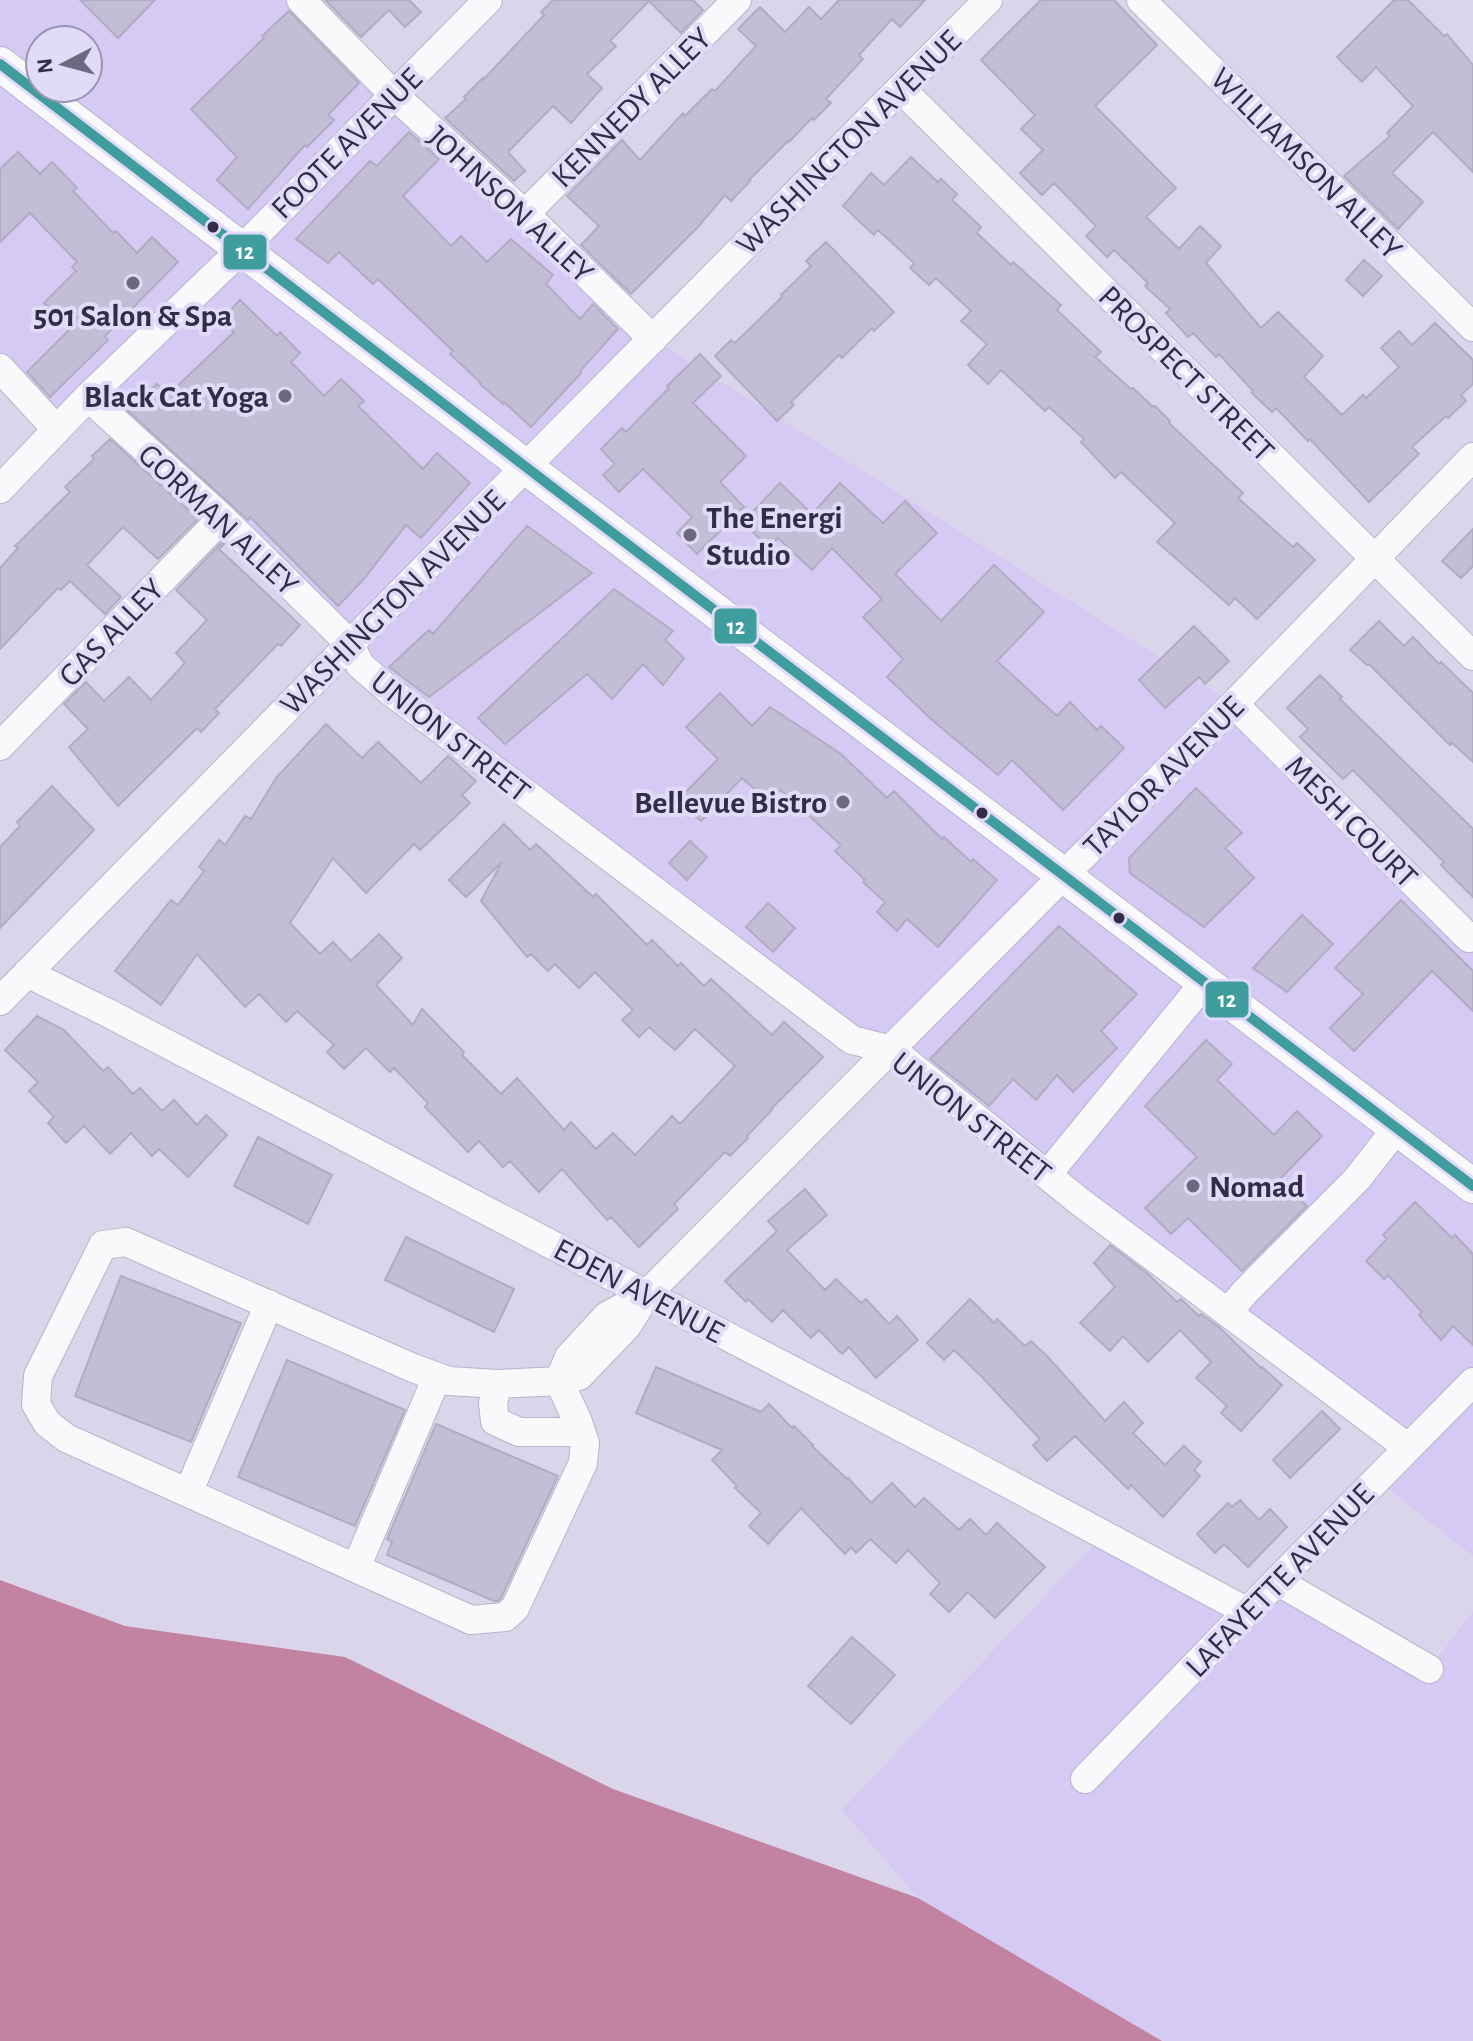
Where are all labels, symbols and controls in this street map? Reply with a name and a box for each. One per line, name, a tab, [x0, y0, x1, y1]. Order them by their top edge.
street label: KENNEDY ALLEY	[546, 22, 718, 194]
north arrow	[24, 24, 104, 104]
street label: WASHINGTON AVENUE	[730, 24, 967, 261]
text: N	[33, 57, 57, 75]
street label: FOOTE AVENUE	[265, 62, 428, 225]
street label: WILLIAMSON ALLEY	[1204, 62, 1408, 266]
street label: JOHNSON ALLEY	[421, 120, 599, 289]
unlabelled marker	[205, 219, 221, 235]
line badge: 12	[222, 233, 268, 271]
text: 12	[236, 241, 254, 263]
marker: 501 Salon & Spa	[124, 274, 142, 292]
street label: PROSPECT STREET	[1093, 280, 1280, 468]
place label: 501 Salon & Spa	[34, 300, 232, 332]
place label: Black Cat Yoga	[84, 381, 269, 413]
marker: Black Cat Yoga	[276, 387, 294, 405]
street label: GORMAN ALLEY	[132, 438, 304, 602]
street label: WASHINGTON AVENUE	[274, 484, 511, 721]
place label: The Energi Studio	[706, 502, 843, 571]
marker: The Energi Studio	[681, 526, 699, 544]
street label: GAS ALLEY	[53, 573, 170, 693]
line badge: 12	[713, 607, 758, 645]
text: 12	[727, 616, 745, 638]
street label: UNION STREET	[365, 665, 536, 809]
street label: TAYLOR AVENUE	[1077, 690, 1250, 863]
street label: MESH COURT	[1279, 750, 1424, 894]
place label: Bellevue Bistro	[634, 787, 827, 819]
marker: Bellevue Bistro	[834, 793, 852, 811]
unlabelled marker	[974, 805, 990, 821]
unlabelled marker	[1111, 910, 1127, 926]
line badge: 12	[1204, 980, 1250, 1019]
text: 12	[1218, 989, 1236, 1011]
street label: UNION STREET	[886, 1046, 1057, 1190]
place label: Nomad	[1209, 1171, 1304, 1203]
marker: Nomad	[1184, 1177, 1202, 1195]
street label: EDEN AVENUE	[548, 1233, 729, 1349]
street label: LAFAYETTE AVENUE	[1180, 1478, 1380, 1683]

